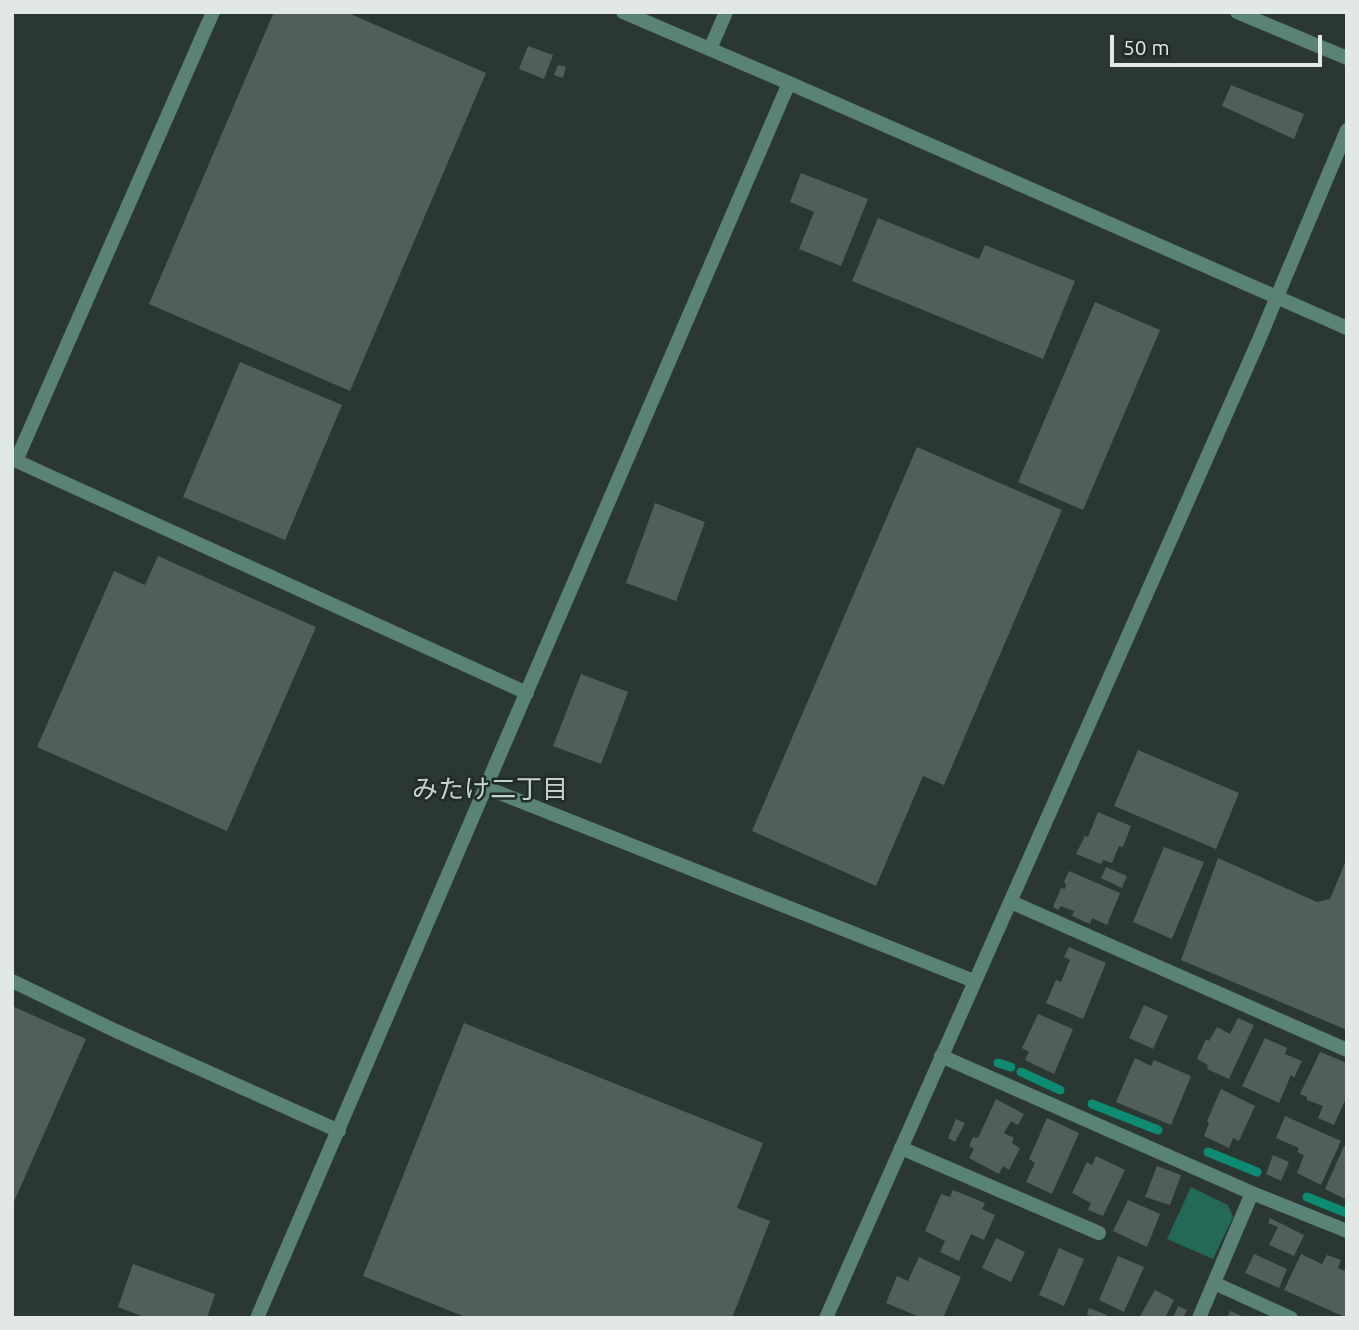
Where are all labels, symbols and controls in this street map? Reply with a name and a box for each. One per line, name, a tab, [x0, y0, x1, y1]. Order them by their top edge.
scale bar	[1114, 21, 1326, 65]
text: 50 m	[1123, 35, 1170, 59]
district label: みたけ二丁目	[412, 773, 568, 805]

